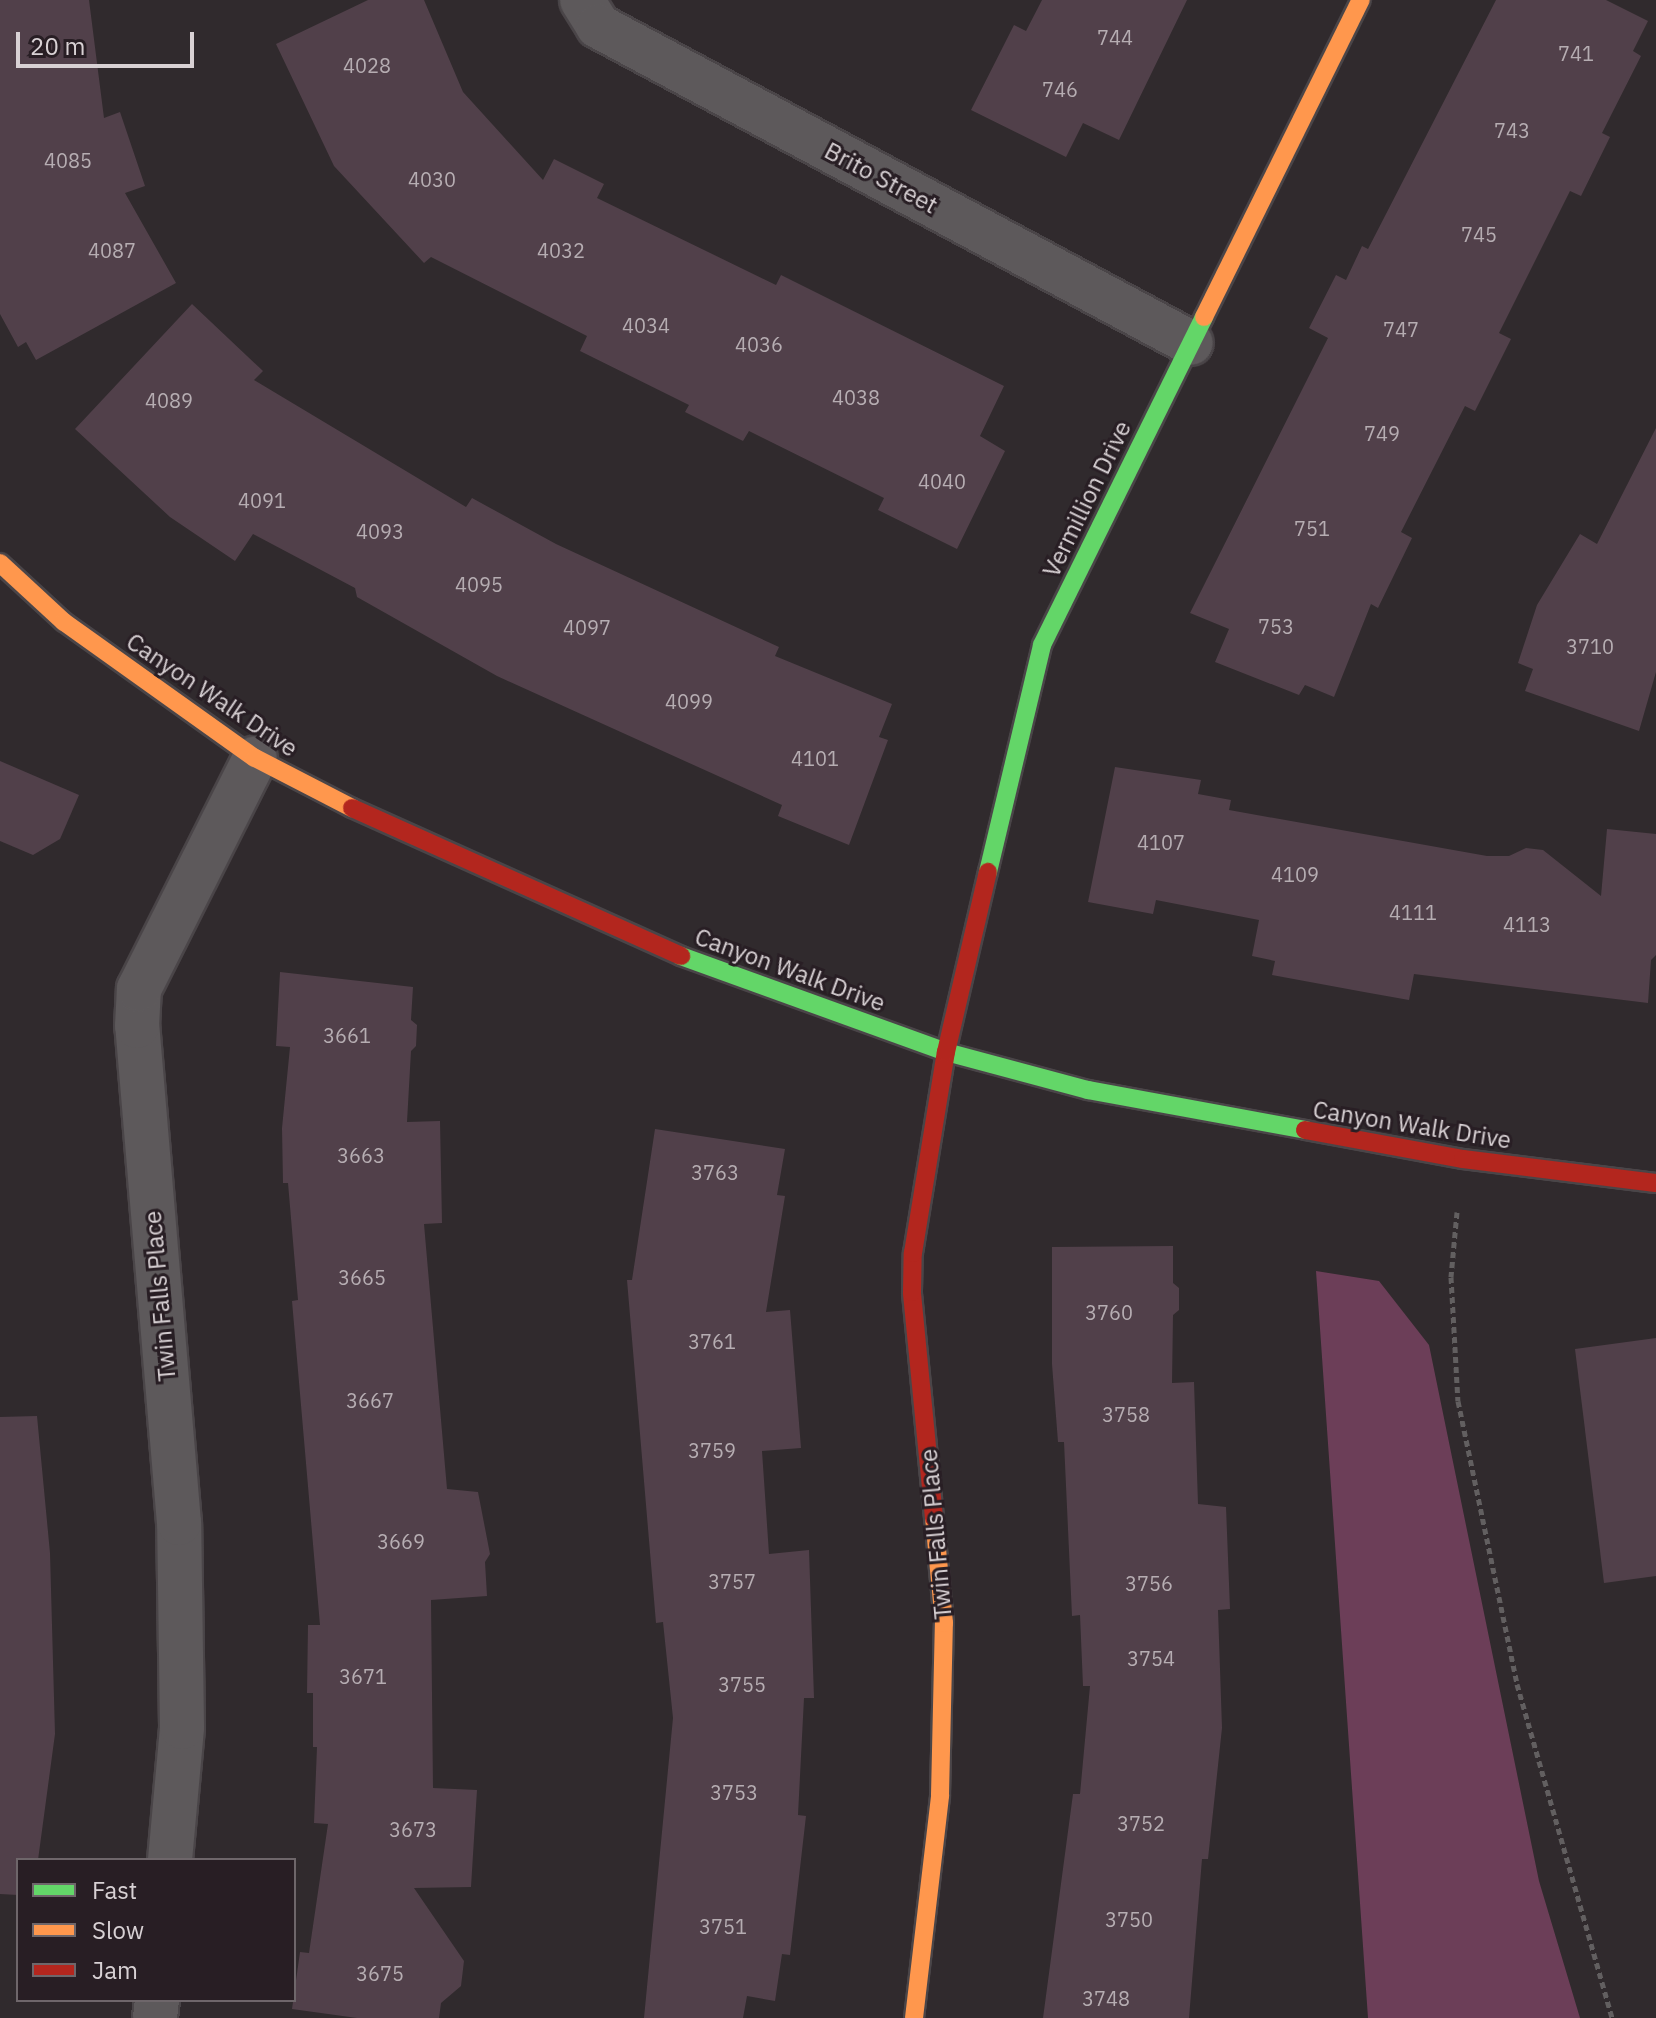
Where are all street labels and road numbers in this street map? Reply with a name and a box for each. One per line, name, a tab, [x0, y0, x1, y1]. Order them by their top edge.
street label: Brito Street	[820, 136, 942, 220]
street label: Vermillion Drive	[1037, 416, 1137, 582]
street label: Canyon Walk Drive	[121, 627, 303, 763]
street label: Canyon Walk Drive	[691, 922, 889, 1018]
street label: Canyon Walk Drive	[1311, 1095, 1513, 1155]
street label: Twin Falls Place	[138, 1210, 182, 1382]
street label: Twin Falls Place	[914, 1448, 958, 1620]

